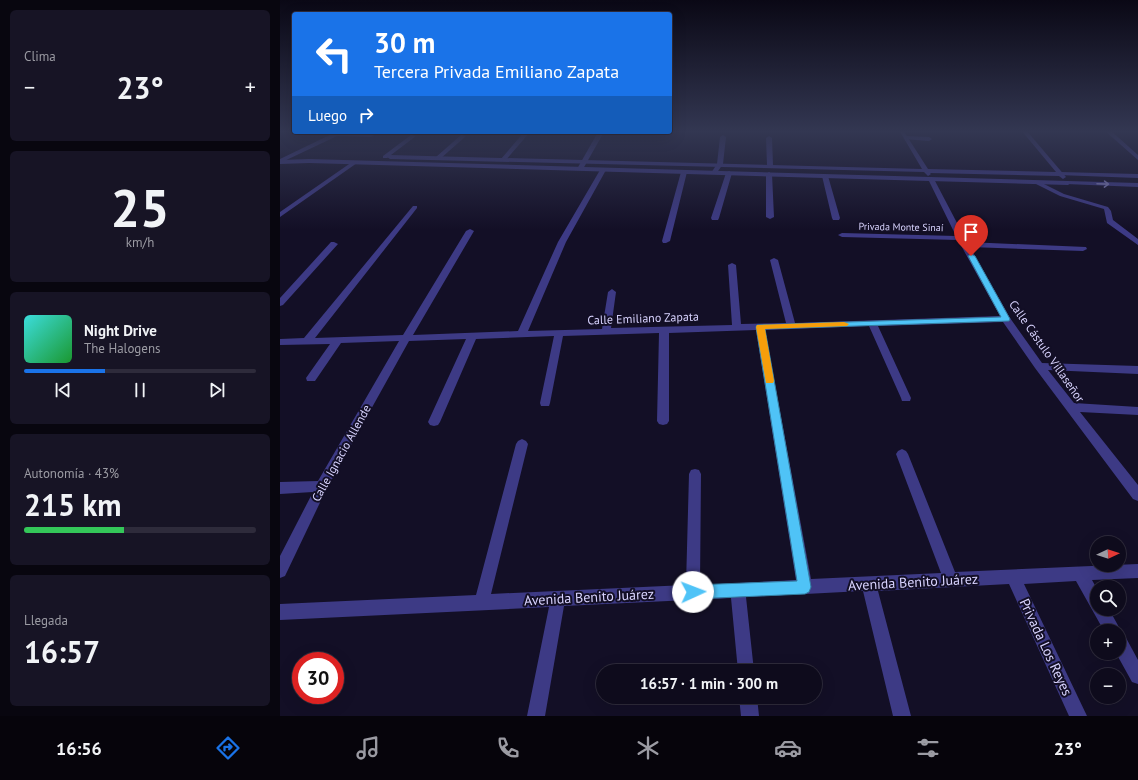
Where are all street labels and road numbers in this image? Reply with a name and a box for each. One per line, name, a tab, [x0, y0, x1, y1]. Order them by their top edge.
street label: Privada Monte Sinaí	[858, 220, 944, 234]
street label: Calle Cástulo Villaseñor	[1006, 297, 1088, 405]
street label: Calle Emiliano Zapata	[587, 309, 699, 327]
street label: Calle Ignacio Allende	[308, 402, 374, 504]
street label: Avenida Benito Juárez	[848, 570, 978, 594]
street label: Avenida Benito Juárez	[524, 585, 654, 609]
street label: Privada Los Reyes	[1016, 596, 1076, 699]

